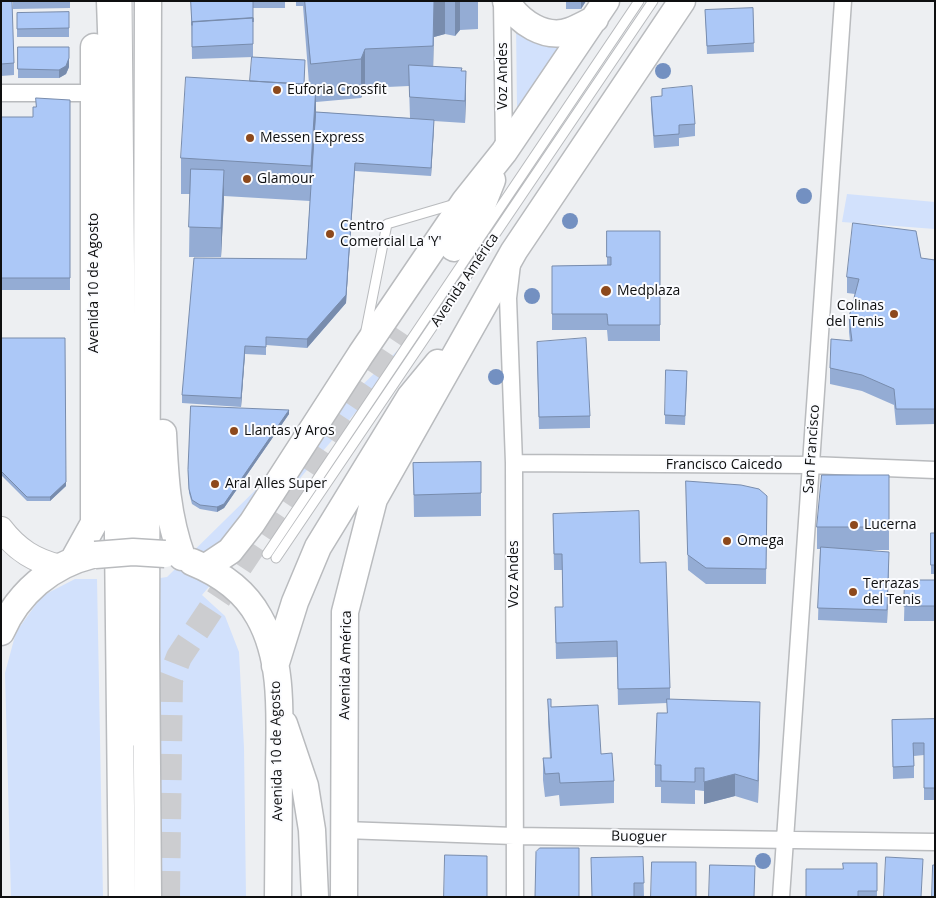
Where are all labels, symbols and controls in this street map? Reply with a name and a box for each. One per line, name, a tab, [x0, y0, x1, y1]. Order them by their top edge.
street label: Voz Andes	[495, 42, 511, 110]
place label: Euforia Crossfit	[287, 82, 387, 98]
marker: Euforia Crossfit	[271, 84, 283, 96]
place label: Messen Express	[260, 130, 364, 146]
marker: Messen Express	[244, 132, 256, 144]
place label: Glamour	[257, 171, 314, 187]
marker: Glamour	[241, 173, 253, 185]
street label: Avenida 10 de Agosto	[86, 213, 102, 353]
place label: Centro Comercial La 'Y'	[340, 218, 442, 250]
marker: Centro Comercial La 'Y'	[324, 228, 336, 240]
street label: Avenida América	[427, 230, 503, 330]
place label: Medplaza	[617, 283, 680, 299]
marker: Medplaza	[599, 284, 613, 298]
place label: Colinas del Tenis	[826, 298, 884, 331]
marker: Colinas del Tenis	[888, 308, 900, 320]
street label: San Francisco	[801, 404, 823, 494]
place label: Llantas y Aros	[244, 423, 335, 439]
marker: Llantas y Aros	[228, 425, 240, 437]
street label: Francisco Caicedo	[666, 457, 782, 473]
place label: Aral Alles Super	[225, 476, 327, 492]
marker: Aral Alles Super	[209, 478, 221, 490]
place label: Lucerna	[864, 517, 917, 533]
marker: Lucerna	[848, 519, 860, 531]
place label: Omega	[737, 533, 784, 549]
marker: Omega	[721, 535, 733, 547]
street label: Voz Andes	[506, 540, 522, 608]
place label: Terrazas del Tenis	[863, 576, 921, 608]
marker: Terrazas del Tenis	[847, 586, 859, 598]
street label: Avenida América	[337, 610, 355, 720]
street label: Avenida 10 de Agosto	[267, 681, 287, 821]
street label: Buoguer	[611, 828, 667, 846]

